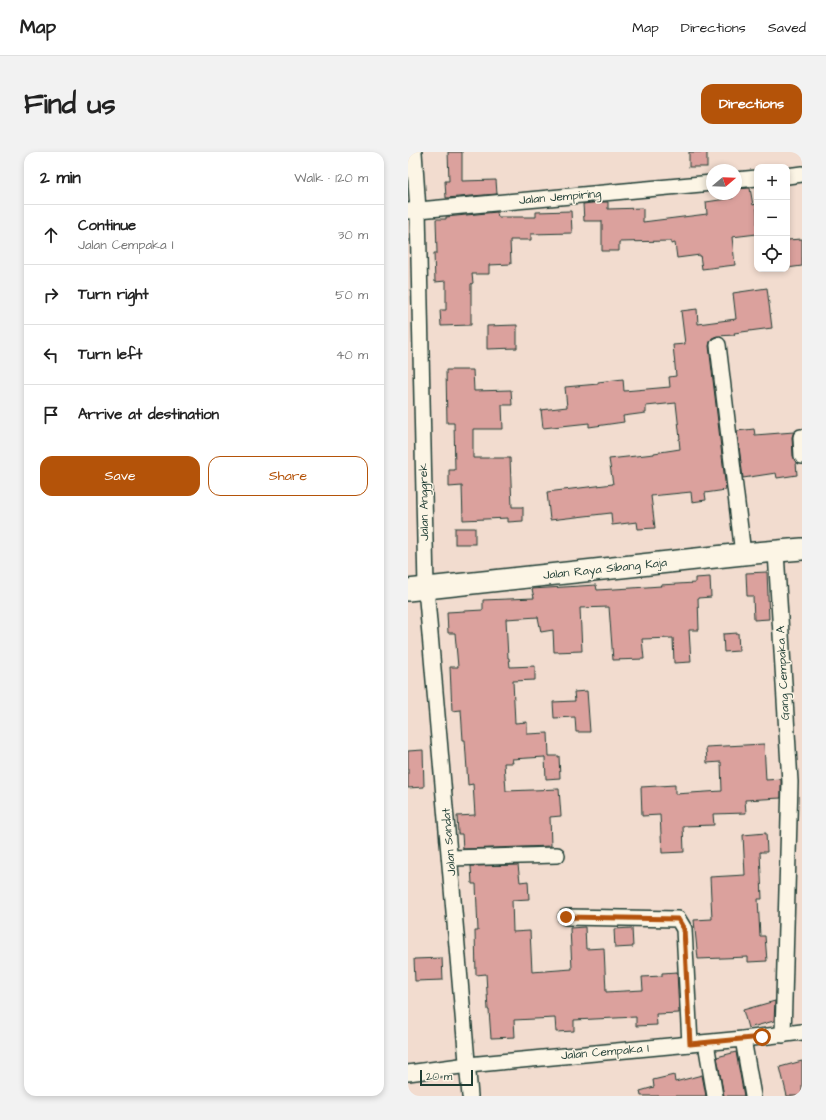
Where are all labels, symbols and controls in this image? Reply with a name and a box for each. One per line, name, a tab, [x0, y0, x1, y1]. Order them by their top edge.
text: Map	[20, 14, 56, 41]
text: Map	[632, 18, 659, 38]
text: Directions	[681, 18, 746, 38]
text: Saved	[768, 18, 806, 38]
button: Directions	[701, 84, 802, 124]
text: Find us	[24, 85, 115, 124]
north arrow	[706, 164, 742, 200]
map controls	[754, 164, 790, 272]
button: +	[754, 164, 790, 200]
text: 2 min	[40, 166, 81, 190]
text: Walk · 120 m	[294, 169, 368, 187]
street label: Jalan Jempiring	[518, 185, 602, 210]
button: −	[754, 200, 790, 236]
text: Continue	[78, 215, 136, 236]
icon: ahead	[40, 224, 62, 246]
text: 30 m	[338, 226, 368, 244]
text: Jalan Cempaka I	[78, 236, 174, 254]
button: locate	[754, 236, 790, 272]
icon: right	[40, 284, 62, 306]
text: Turn right	[78, 284, 149, 305]
text: 50 m	[335, 286, 368, 304]
icon: left	[40, 344, 62, 366]
text: Turn left	[78, 344, 142, 365]
text: 40 m	[336, 346, 368, 364]
icon: arrive	[40, 404, 62, 426]
text: Arrive at destination	[78, 404, 219, 425]
button: Save	[40, 456, 200, 496]
button: Share	[208, 456, 368, 496]
street label: Jalan Anggrek	[415, 462, 434, 541]
street label: Jalan Raya Sibang Kaja	[542, 554, 668, 585]
street label: Gang Cempaka A	[772, 625, 795, 721]
street label: Jalan Sandat	[438, 807, 460, 877]
route end	[557, 908, 575, 926]
route start	[753, 1028, 771, 1046]
street label: Jalan Cempaka I	[560, 1040, 650, 1064]
scale bar	[420, 1068, 473, 1087]
text: 20 m	[426, 1069, 452, 1084]

